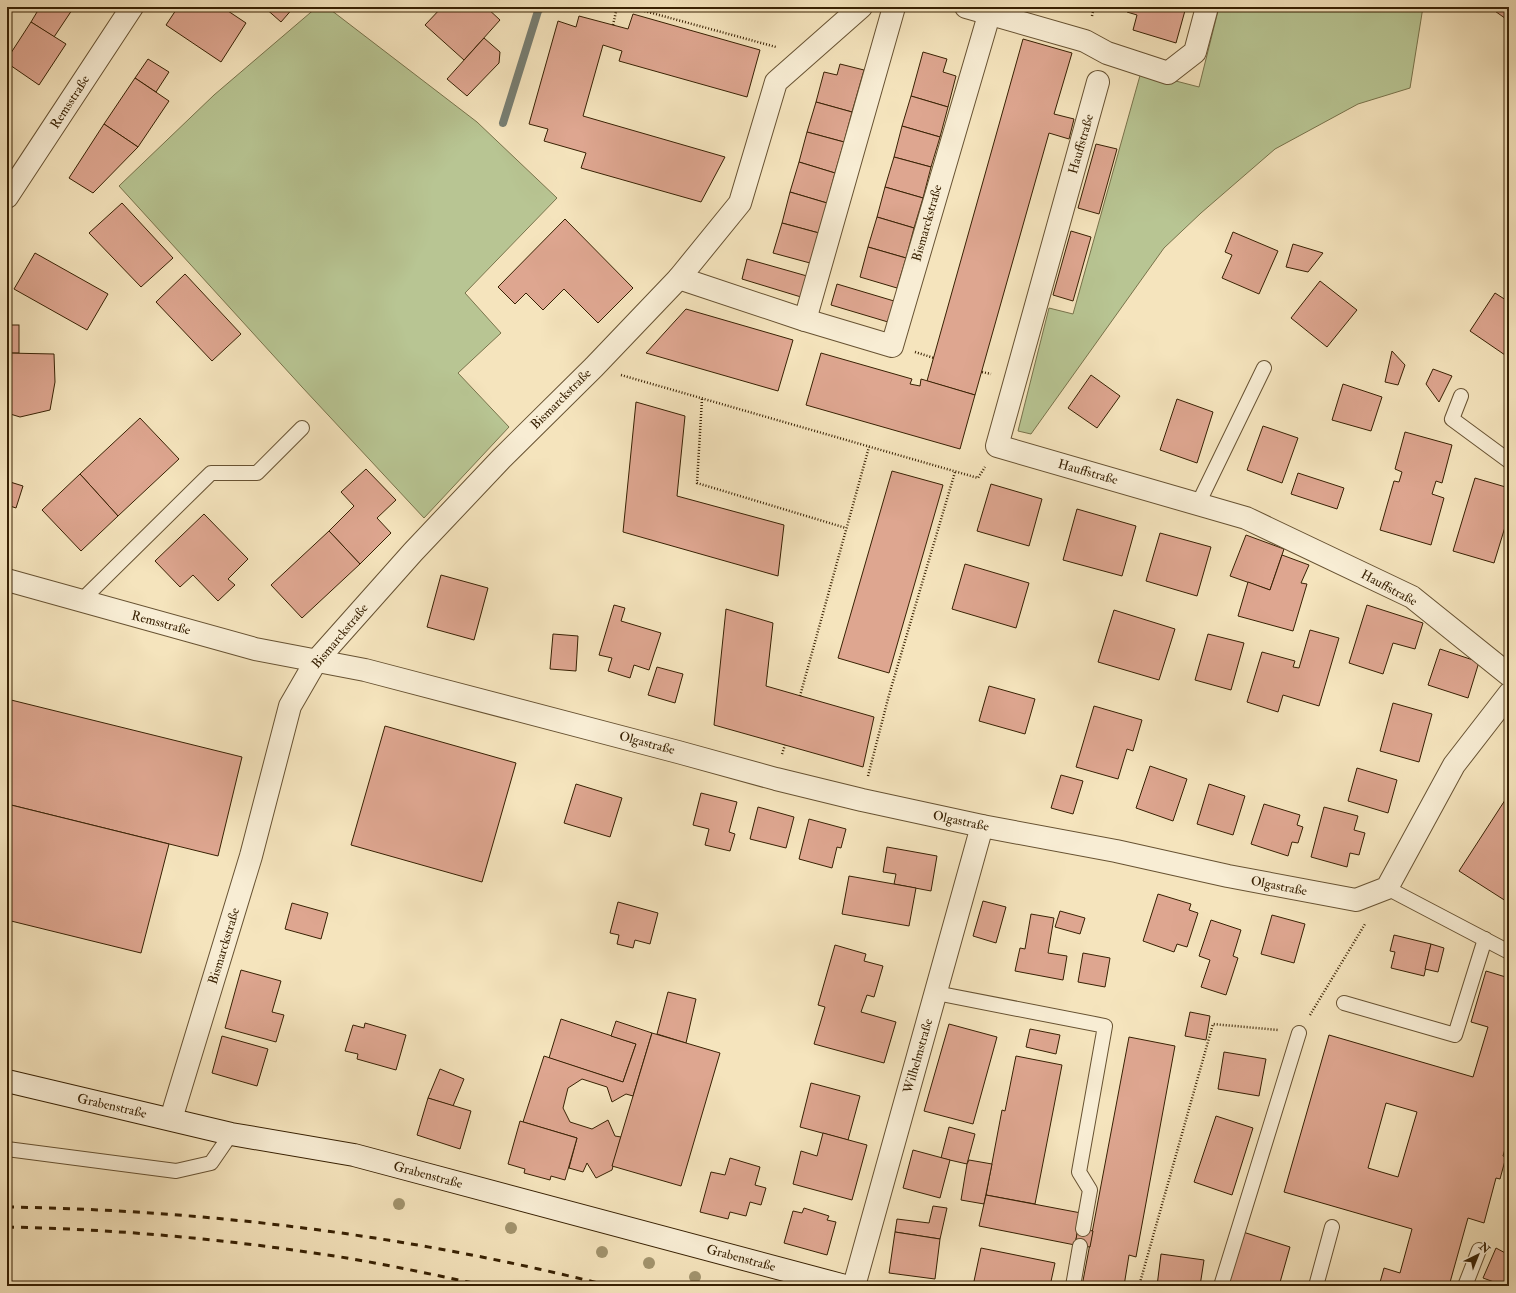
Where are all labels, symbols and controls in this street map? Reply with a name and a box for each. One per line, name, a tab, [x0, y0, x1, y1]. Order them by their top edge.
street label: Remsstraße	[47, 72, 93, 132]
street label: Hauffstraße	[1065, 112, 1097, 176]
street label: Bismarckstraße	[908, 182, 946, 263]
street label: Bismarckstraße	[527, 365, 595, 433]
street label: Hauffstraße	[1056, 456, 1120, 488]
street label: Hauffstraße	[1358, 567, 1420, 610]
street label: Bismarckstraße	[308, 600, 372, 672]
street label: Remsstraße	[130, 607, 193, 639]
street label: Olgastraße	[617, 728, 677, 758]
street label: Olgastraße	[932, 807, 991, 835]
street label: Olgastraße	[1250, 873, 1309, 899]
street label: Bismarckstraße	[205, 905, 243, 986]
street label: Wilhelmstraße	[899, 1016, 936, 1096]
street label: Grabenstraße	[76, 1090, 149, 1122]
street label: Grabenstraße	[392, 1158, 465, 1192]
north arrow	[1458, 1235, 1498, 1275]
text: N	[1476, 1239, 1493, 1257]
street label: Grabenstraße	[705, 1241, 778, 1275]

